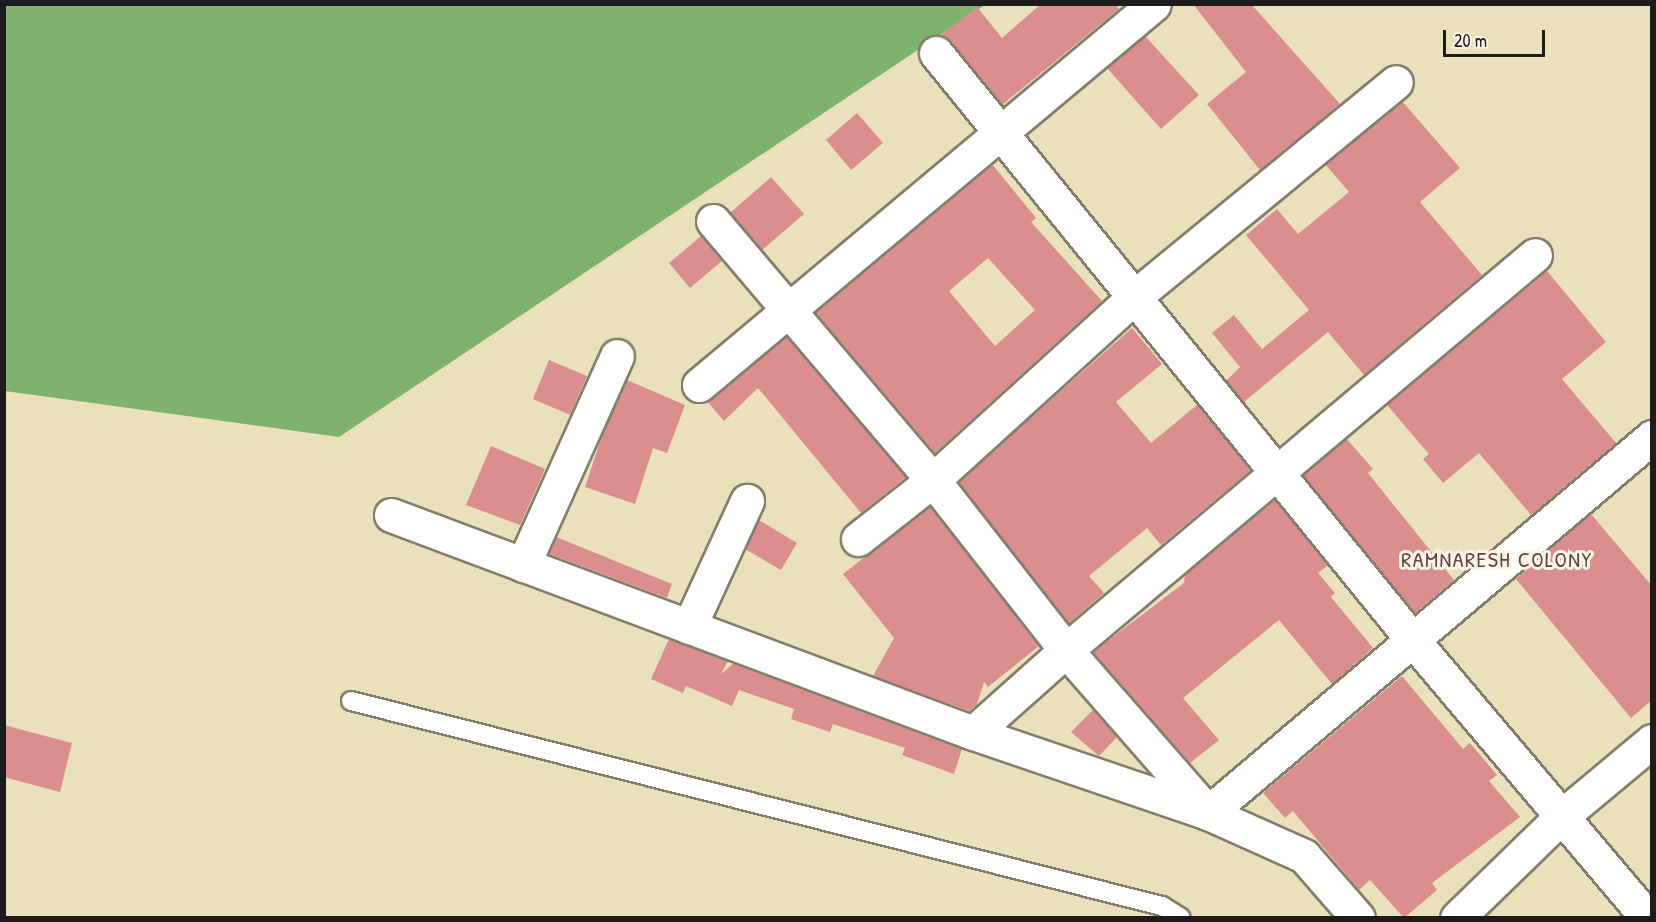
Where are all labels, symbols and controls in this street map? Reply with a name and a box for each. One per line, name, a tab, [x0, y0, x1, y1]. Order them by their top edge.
scale bar	[1446, 18, 1548, 56]
text: 20 m	[1454, 28, 1487, 53]
district label: RAMNARESH COLONY	[1401, 547, 1593, 573]

